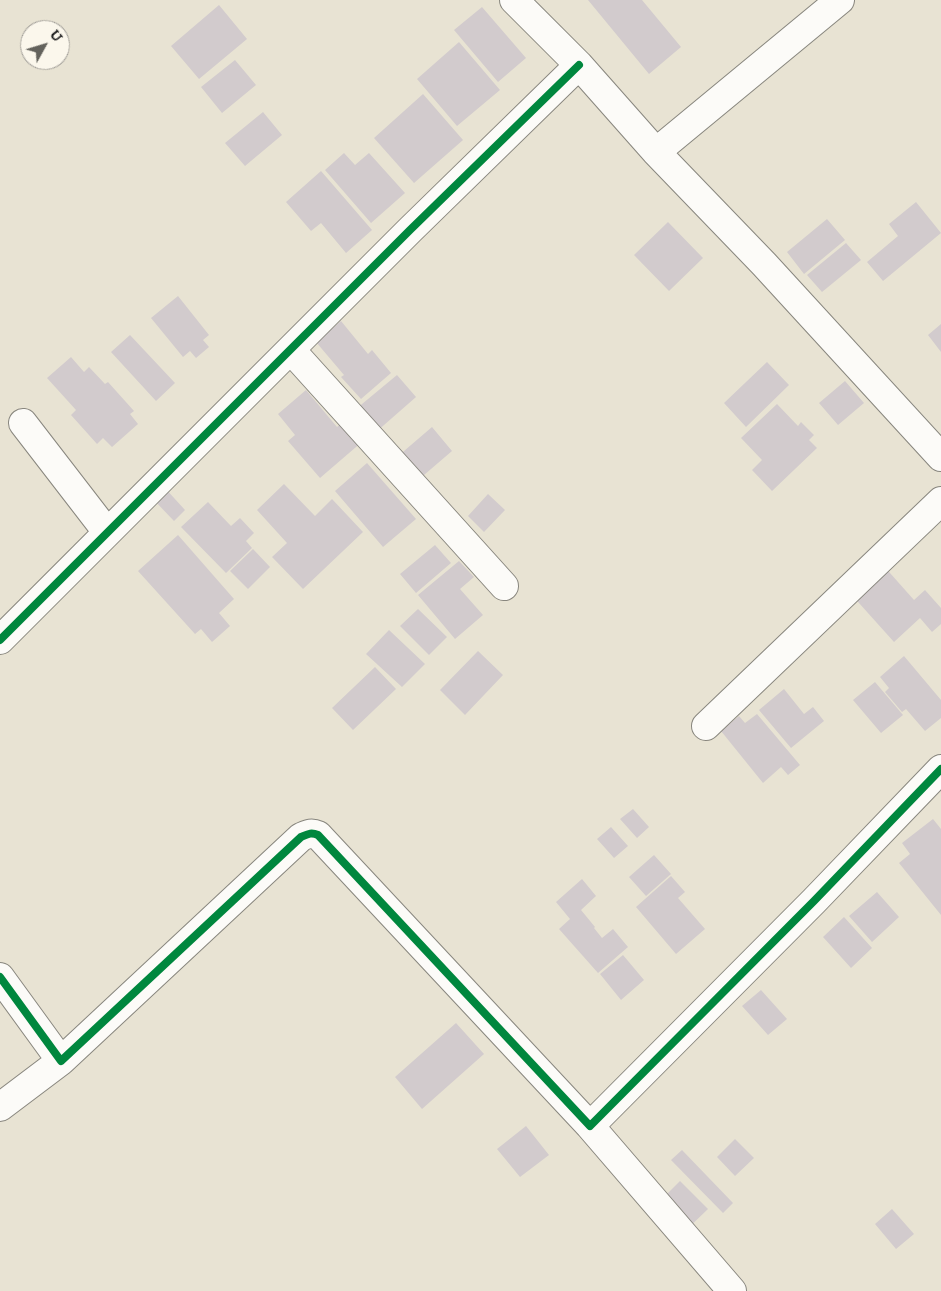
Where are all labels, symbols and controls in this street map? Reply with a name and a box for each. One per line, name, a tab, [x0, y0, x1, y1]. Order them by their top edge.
north arrow	[20, 20, 70, 70]
text: U	[45, 26, 66, 46]

